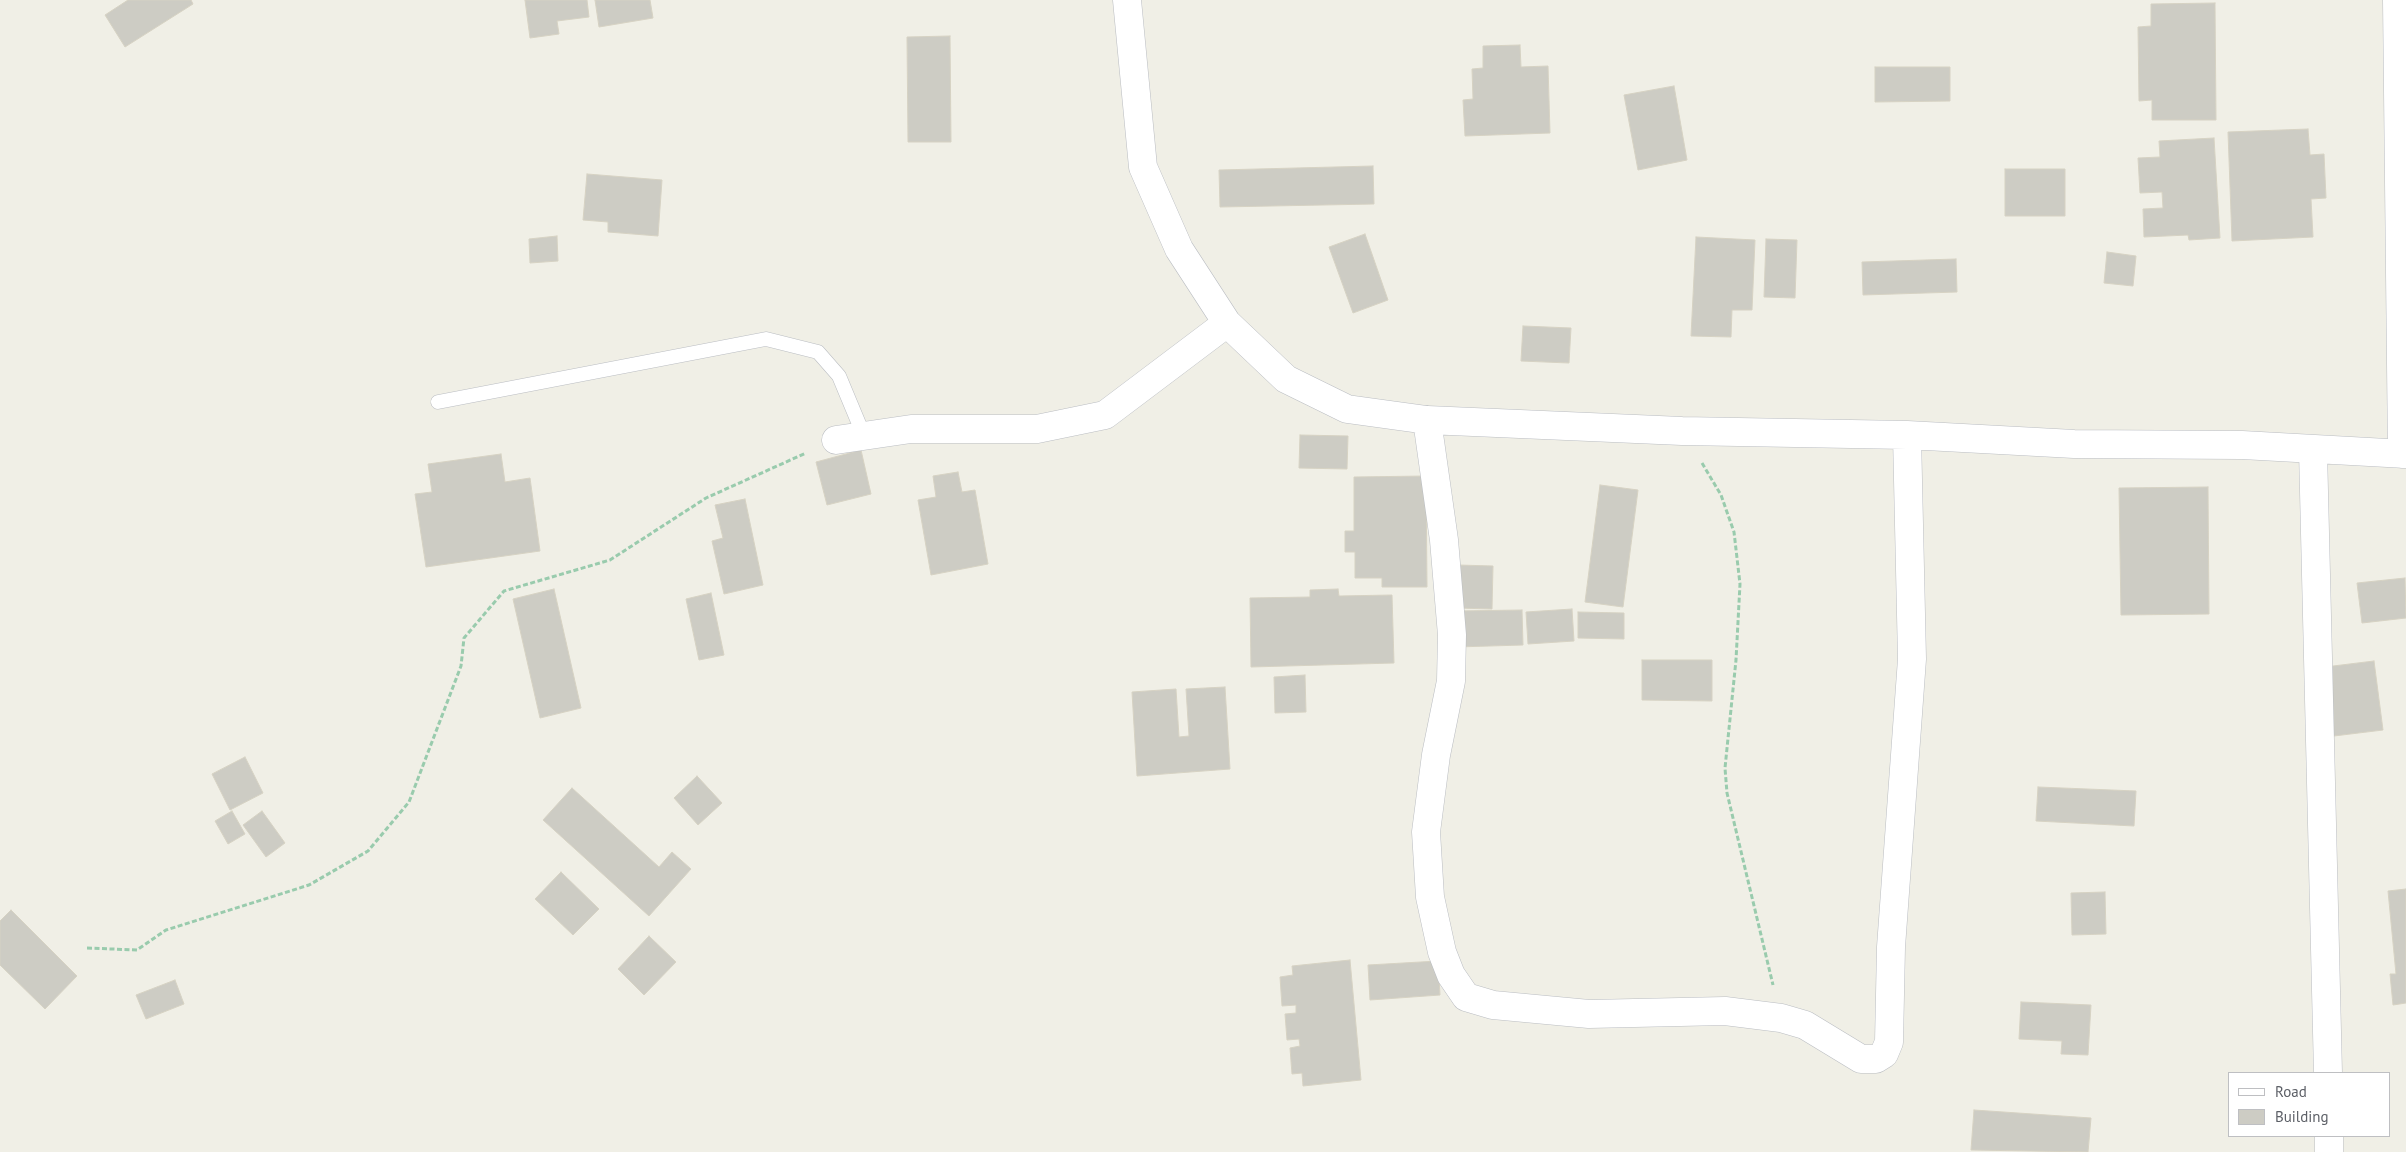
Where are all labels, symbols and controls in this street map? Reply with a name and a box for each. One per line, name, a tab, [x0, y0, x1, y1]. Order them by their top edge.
legend	[2228, 1072, 2391, 1137]
text: Road	[2275, 1082, 2307, 1101]
text: Building	[2275, 1107, 2329, 1126]

